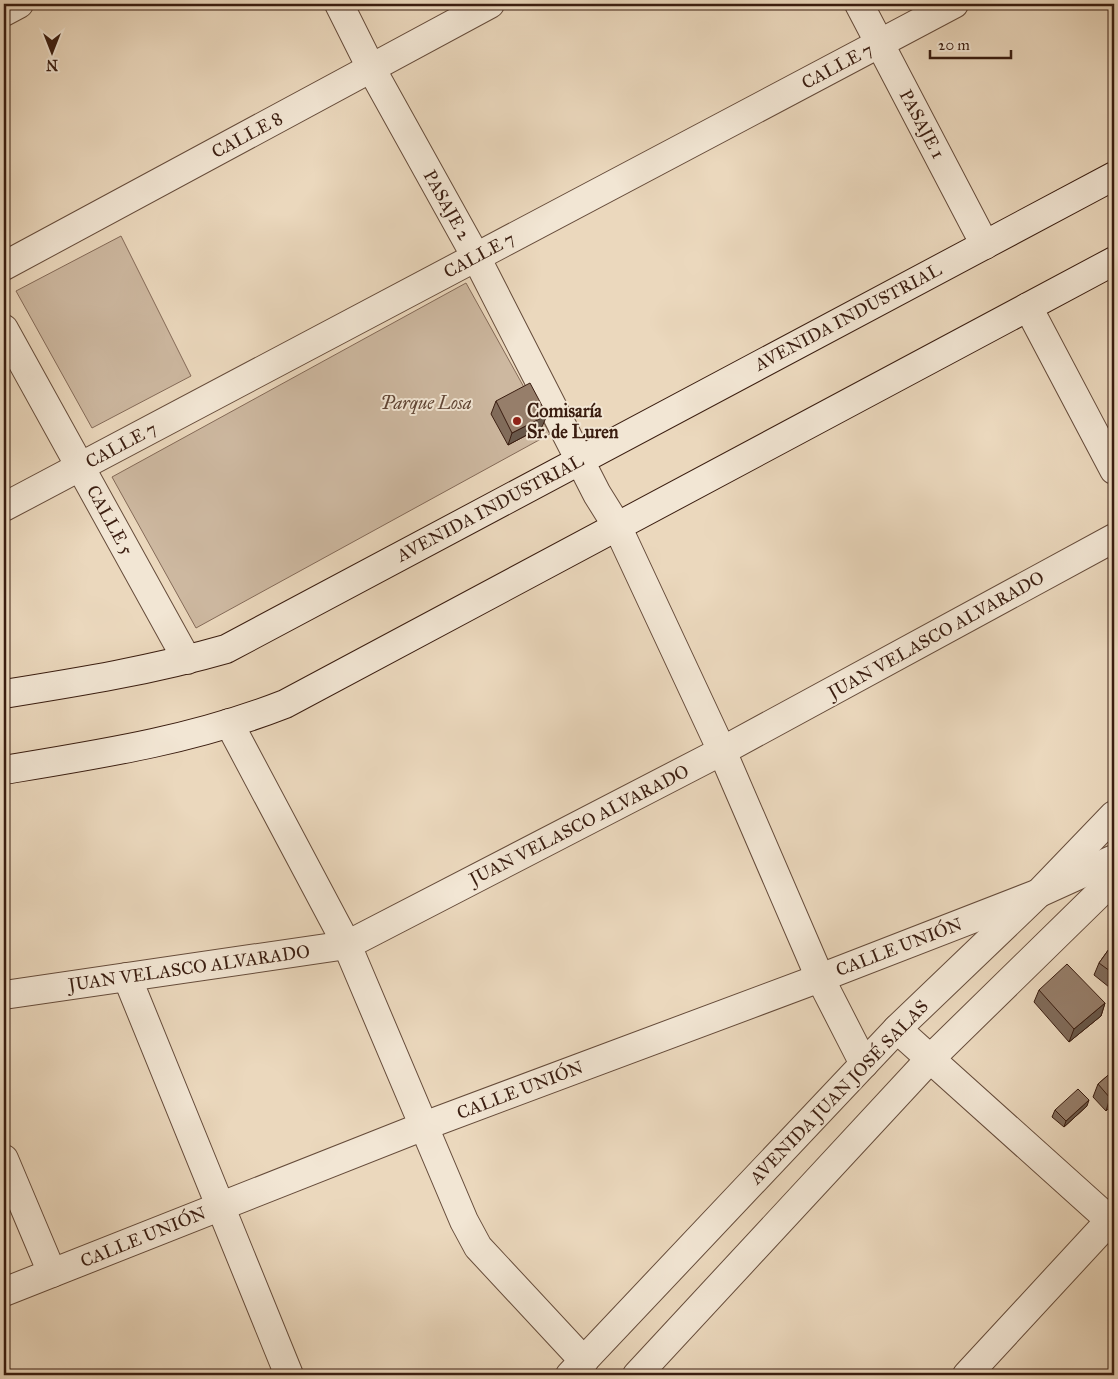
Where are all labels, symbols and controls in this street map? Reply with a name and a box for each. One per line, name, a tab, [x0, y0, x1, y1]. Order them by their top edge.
north arrow	[28, 28, 78, 78]
scale bar	[930, 28, 1012, 60]
text: 20 m	[938, 36, 970, 54]
street label: CALLE 7	[798, 38, 876, 94]
text: N	[46, 56, 58, 73]
street label: PASAJE 1	[894, 86, 949, 163]
street label: CALLE 8	[208, 107, 286, 163]
street label: PASAJE 2	[418, 166, 475, 245]
street label: CALLE 7	[440, 227, 518, 283]
street label: AVENIDA INDUSTRIAL	[750, 258, 946, 376]
park label: Parque Losa	[380, 392, 472, 414]
place label: Comisaría Sr. de Luren	[527, 400, 619, 443]
marker: Comisaría Sr. de Luren	[511, 415, 523, 427]
street label: CALLE 7	[82, 417, 160, 473]
street label: AVENIDA INDUSTRIAL	[392, 449, 588, 567]
street label: CALLE 5	[82, 481, 138, 559]
street label: JUAN VELASCO ALVARADO	[822, 566, 1048, 706]
street label: JUAN VELASCO ALVARADO	[464, 760, 693, 892]
street label: CALLE UNIÓN	[832, 911, 965, 981]
street label: JUAN VELASCO ALVARADO	[65, 940, 311, 997]
street label: AVENIDA JUAN JOSÉ SALAS	[743, 994, 934, 1190]
street label: CALLE UNIÓN	[453, 1054, 586, 1124]
street label: CALLE UNIÓN	[76, 1200, 209, 1272]

